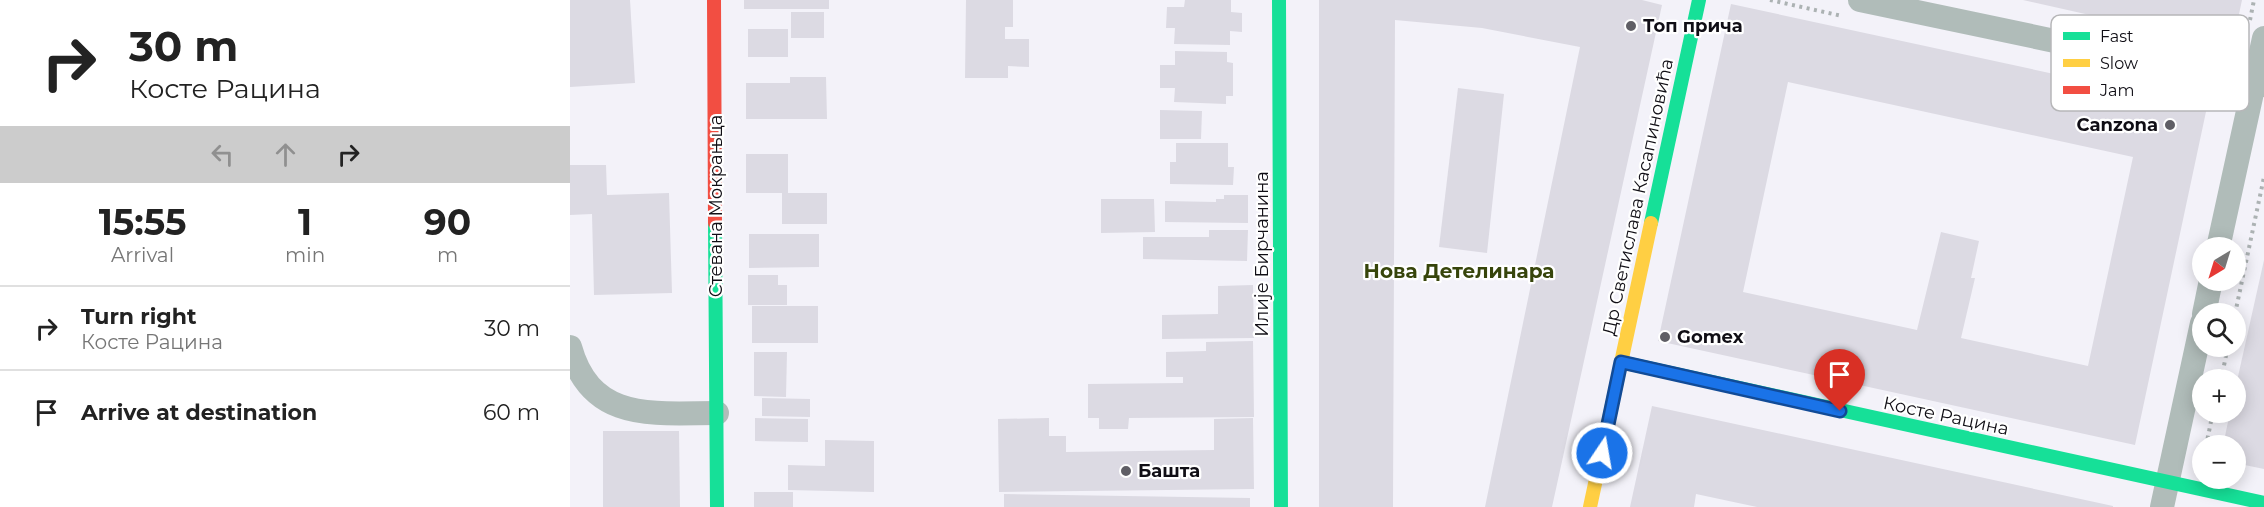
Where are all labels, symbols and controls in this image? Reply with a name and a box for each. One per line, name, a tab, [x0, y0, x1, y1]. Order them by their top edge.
place label: Топ прича	[1643, 15, 1743, 37]
legend	[2051, 15, 2249, 111]
marker: Топ прича	[1624, 19, 1638, 33]
text: 30 m	[129, 20, 238, 72]
icon: right	[30, 24, 108, 102]
text: Fast	[2100, 27, 2134, 46]
text: Slow	[2100, 54, 2138, 73]
street label: Др Светислава Касапиновића	[1598, 57, 1678, 337]
text: Косте Рацина	[129, 72, 321, 105]
text: Jam	[2099, 81, 2134, 100]
place label: Canzona	[2077, 114, 2158, 136]
street label: Стевана Мокрањца	[705, 115, 727, 297]
marker: Canzona	[2163, 118, 2177, 132]
icon: left	[206, 138, 239, 171]
icon: ahead	[269, 138, 302, 171]
icon: right	[332, 138, 365, 171]
street label: Илије Бирчанина	[1251, 171, 1273, 337]
text: 15:55	[99, 200, 186, 244]
text: 1	[298, 200, 312, 244]
text: 90	[424, 200, 471, 244]
north arrow	[2192, 237, 2246, 291]
map controls	[2192, 237, 2246, 489]
text: Arrival	[111, 243, 174, 267]
text: min	[285, 243, 325, 267]
text: m	[437, 243, 458, 267]
district label: Нова Детелинара	[1364, 259, 1554, 283]
text: Turn right	[81, 303, 196, 330]
button: search	[2192, 303, 2246, 357]
icon: right	[30, 312, 63, 345]
text: 30 m	[484, 315, 540, 342]
place label: Gomex	[1677, 326, 1744, 348]
text: Косте Рацина	[81, 330, 223, 354]
marker: Gomex	[1658, 330, 1672, 344]
pin	[1814, 349, 1865, 411]
icon: arrive	[1823, 358, 1856, 391]
button: +	[2192, 369, 2246, 423]
street label: Косте Рацина	[1881, 392, 2011, 440]
icon: arrive	[30, 396, 63, 429]
text: Arrive at destination	[81, 399, 317, 426]
text: 60 m	[483, 399, 540, 426]
position arrow	[1570, 421, 1634, 485]
button: −	[2192, 435, 2246, 489]
place label: Башта	[1138, 460, 1200, 482]
marker: Башта	[1119, 464, 1133, 478]

